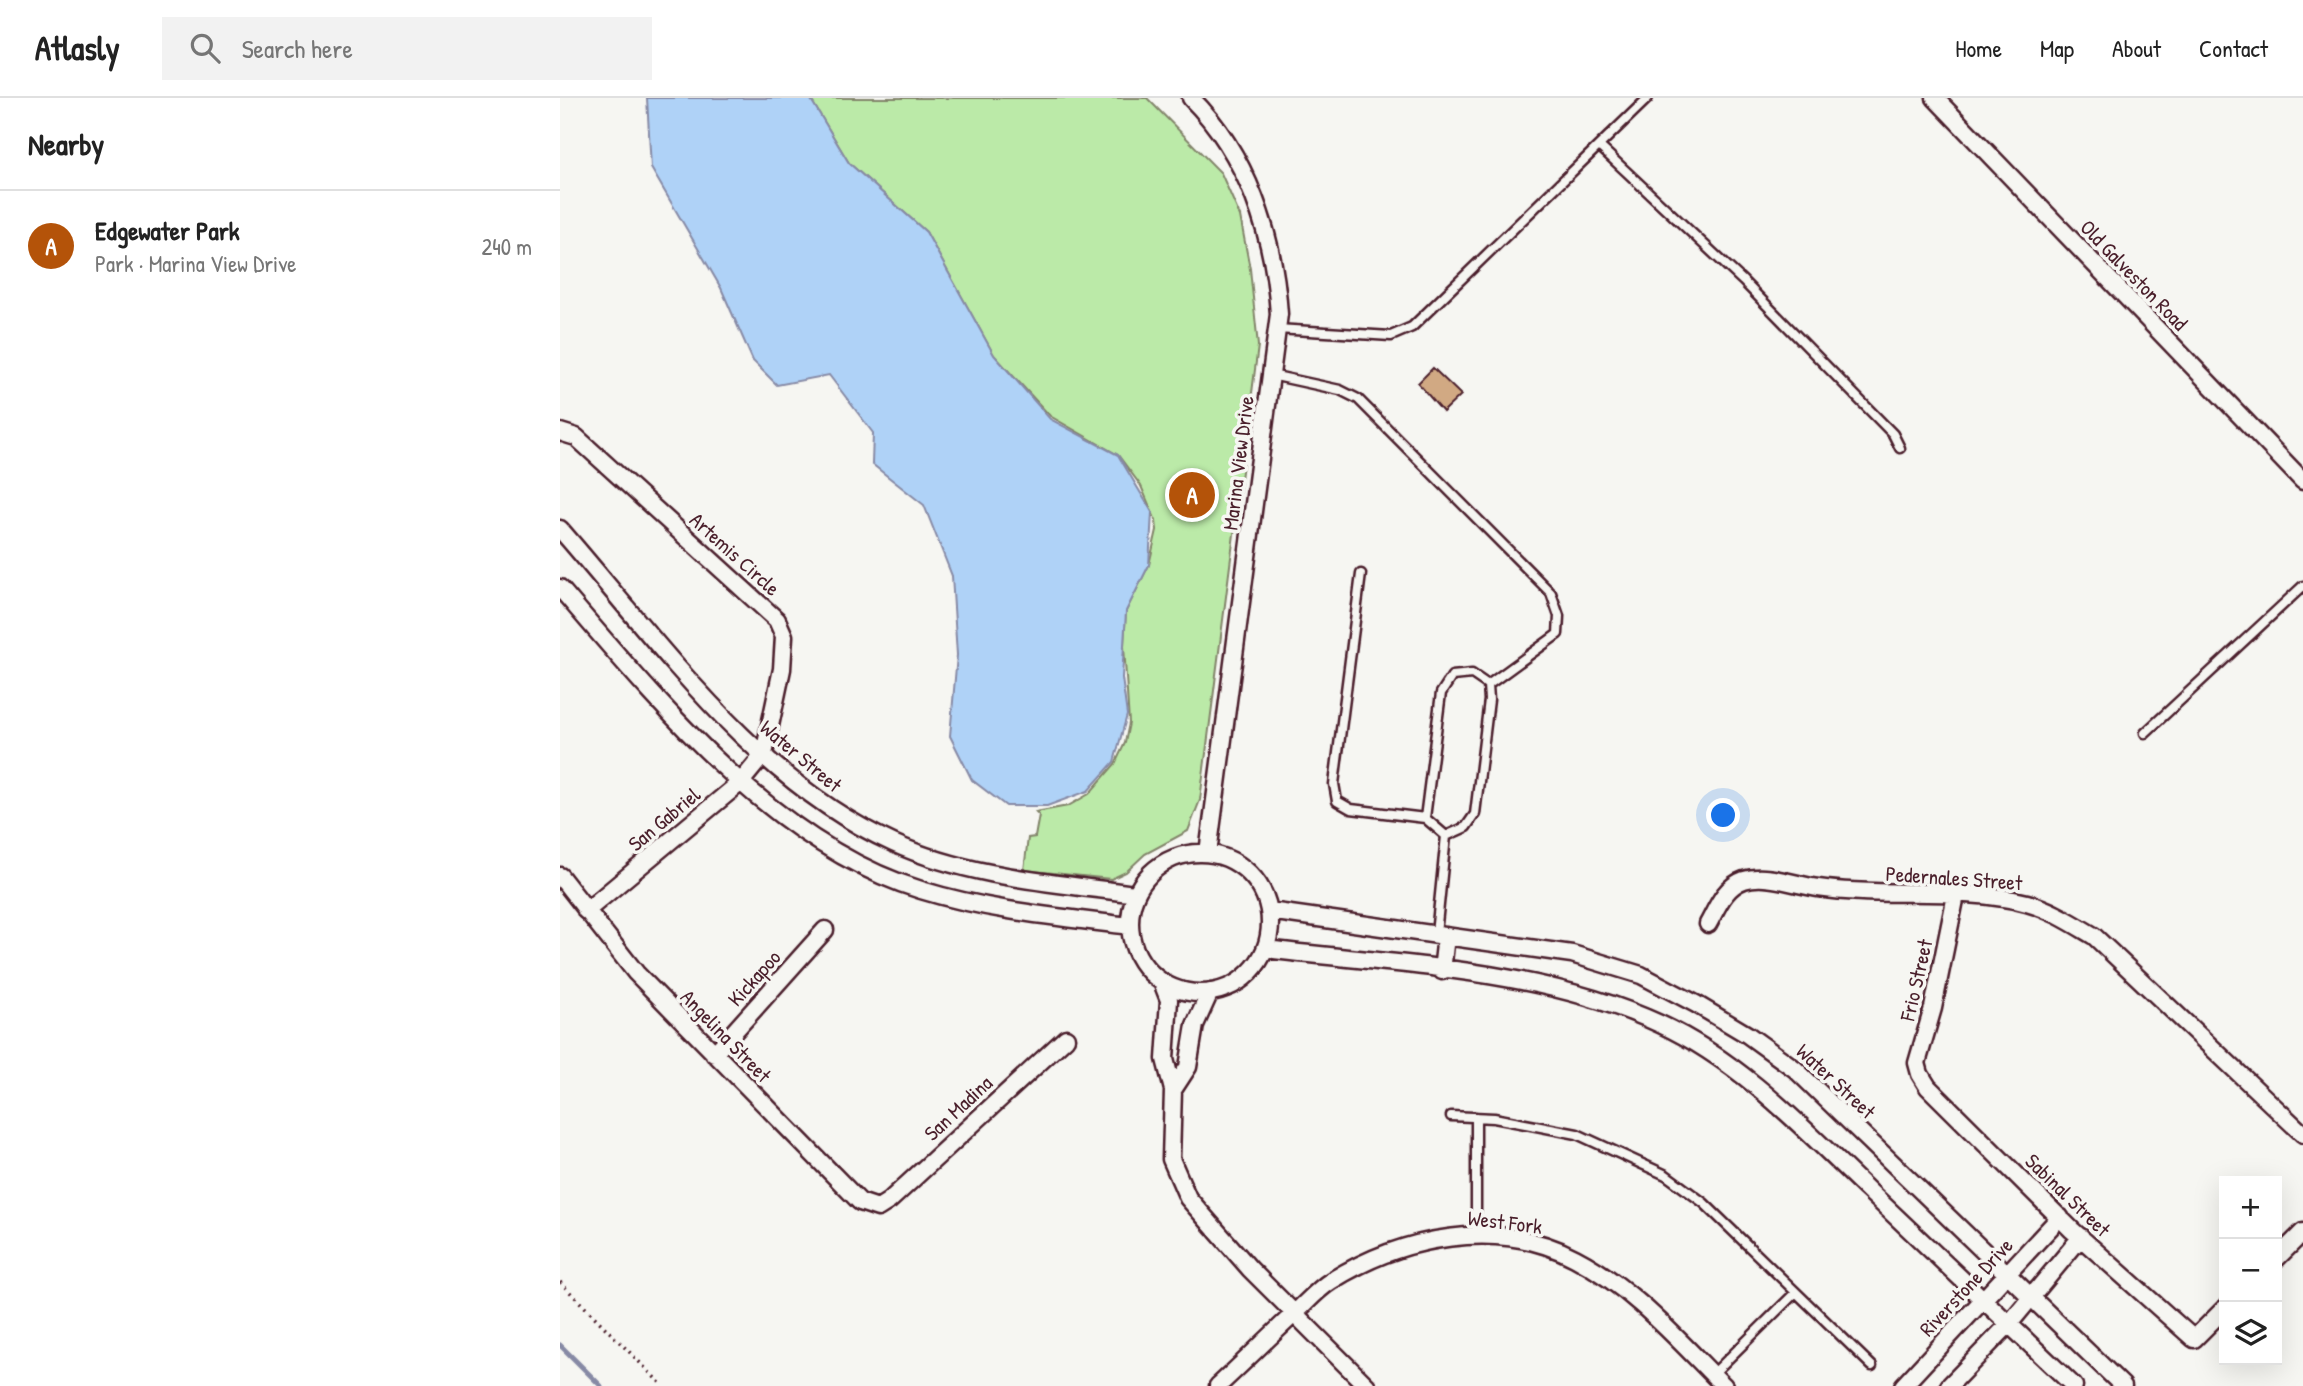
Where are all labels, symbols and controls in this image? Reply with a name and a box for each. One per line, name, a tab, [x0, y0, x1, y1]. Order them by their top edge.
search box	[162, 17, 652, 80]
text: Atlasly	[35, 26, 120, 70]
icon: search	[186, 29, 224, 67]
text: Search here	[242, 31, 353, 66]
text: Home	[1955, 32, 2002, 64]
text: Map	[2040, 32, 2074, 64]
text: About	[2112, 32, 2161, 64]
text: Contact	[2199, 32, 2268, 64]
text: Nearby	[28, 124, 104, 164]
text: Edgewater Park	[95, 213, 240, 248]
street label: Old Galveston Road	[2074, 213, 2194, 337]
text: A	[45, 231, 57, 262]
text: 240 m	[481, 231, 532, 262]
text: Park · Marina View Drive	[95, 248, 297, 279]
street label: Marina View Drive	[1215, 394, 1261, 532]
pin: A	[1169, 469, 1215, 521]
street label: Artemis Circle	[684, 506, 786, 602]
street label: Water Street	[754, 713, 849, 799]
street label: San Gabriel	[622, 780, 707, 858]
your location	[1706, 798, 1740, 832]
street label: Pedernales Street	[1885, 859, 2024, 897]
street label: Frio Street	[1892, 936, 1940, 1025]
street label: Kickapoo	[721, 944, 787, 1012]
street label: Angelina Street	[674, 983, 778, 1089]
street label: Water Street	[1790, 1037, 1882, 1126]
street label: San Madina	[918, 1069, 998, 1147]
street label: Sabinal Street	[2019, 1147, 2118, 1244]
map controls	[2219, 1176, 2282, 1365]
button: +	[2219, 1176, 2282, 1239]
street label: West Fork	[1466, 1203, 1544, 1241]
street label: Riverstone Drive	[1913, 1231, 2019, 1343]
button: −	[2219, 1239, 2282, 1302]
button: layers	[2219, 1302, 2282, 1365]

